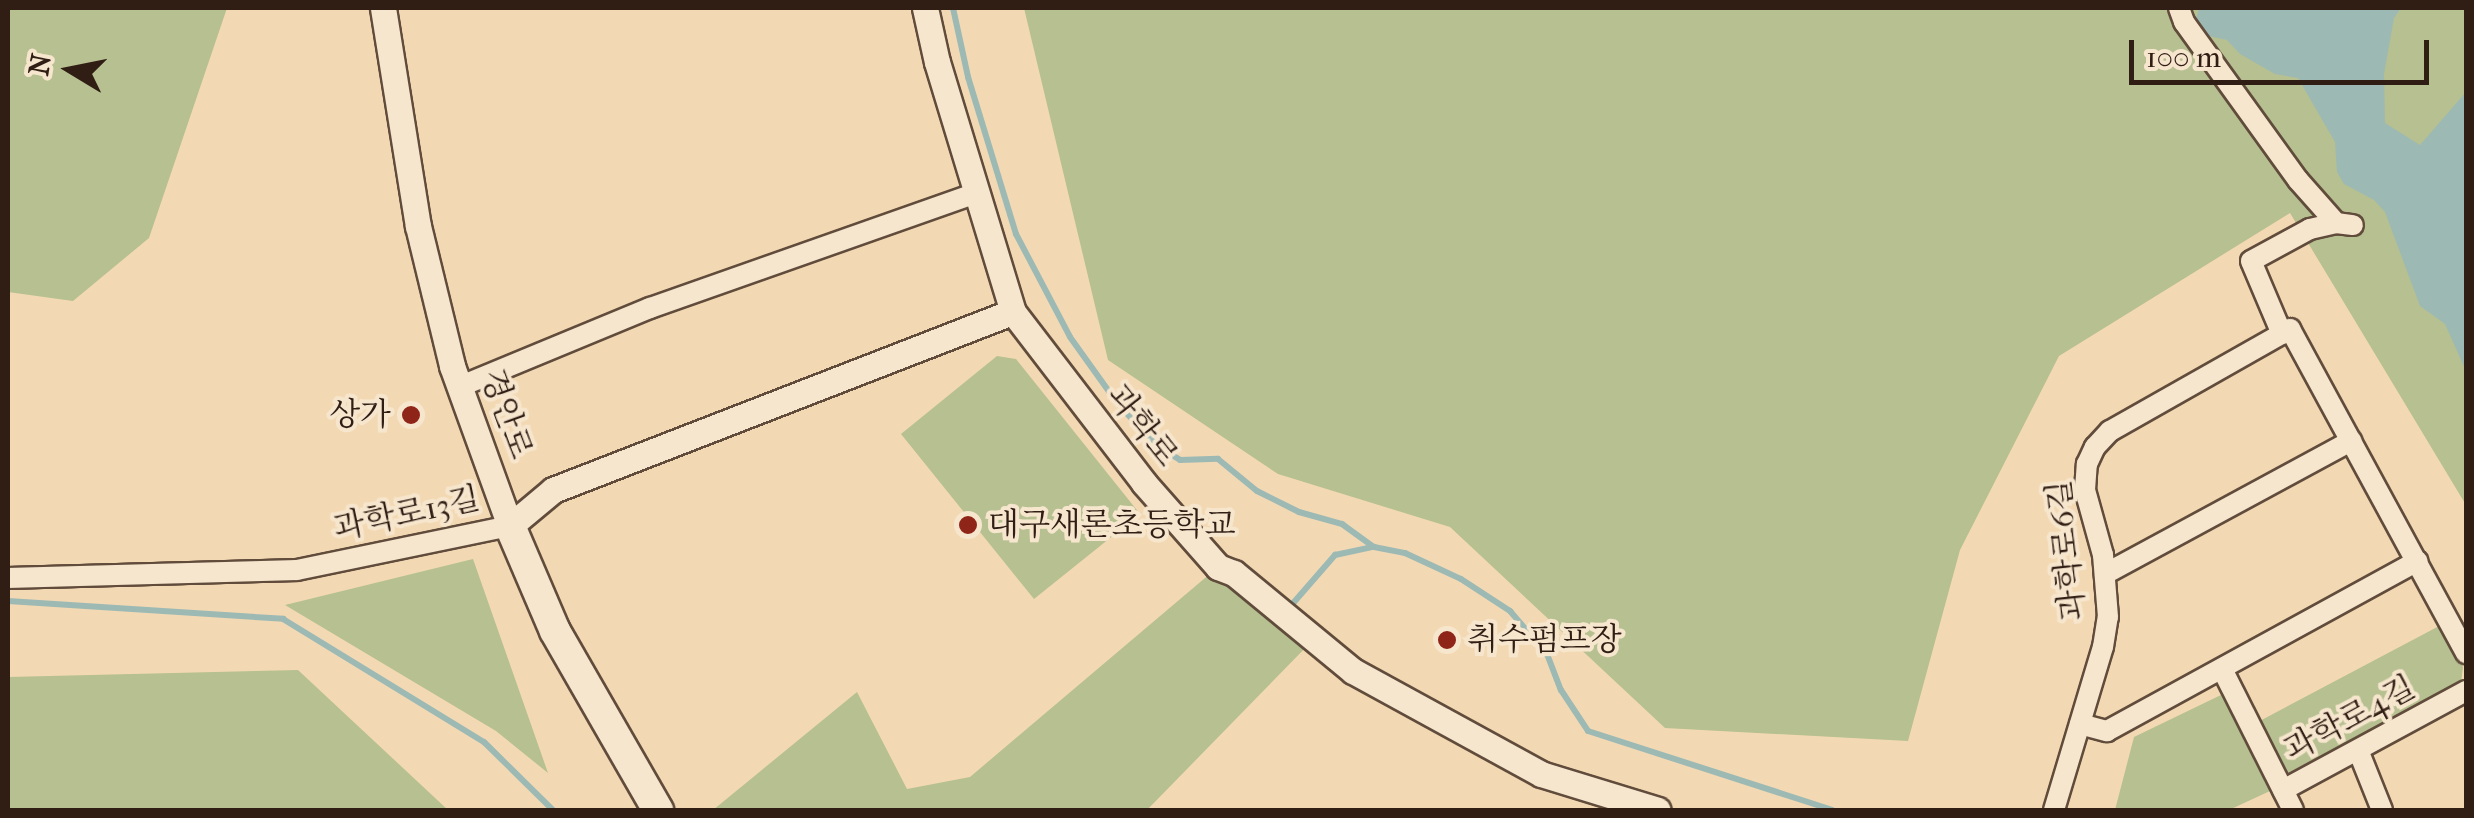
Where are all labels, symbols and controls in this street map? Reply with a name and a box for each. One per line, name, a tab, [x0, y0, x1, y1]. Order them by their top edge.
north arrow	[20, 20, 120, 120]
scale bar	[2134, 20, 2434, 82]
text: 100 m	[2146, 40, 2221, 75]
text: N	[22, 51, 58, 78]
street label: 경안로	[472, 364, 540, 464]
street label: 과학로	[1098, 378, 1186, 474]
place label: 상가	[329, 396, 391, 434]
marker: 상가	[400, 404, 422, 426]
street label: 과학로6길	[2041, 478, 2093, 622]
street label: 과학로13길	[331, 480, 483, 548]
place label: 대구새론초등학교	[988, 506, 1235, 544]
marker: 대구새론초등학교	[957, 514, 979, 536]
place label: 취수펌프장	[1467, 621, 1622, 659]
marker: 취수펌프장	[1436, 629, 1458, 651]
street label: 과학로4길	[2278, 669, 2422, 769]

